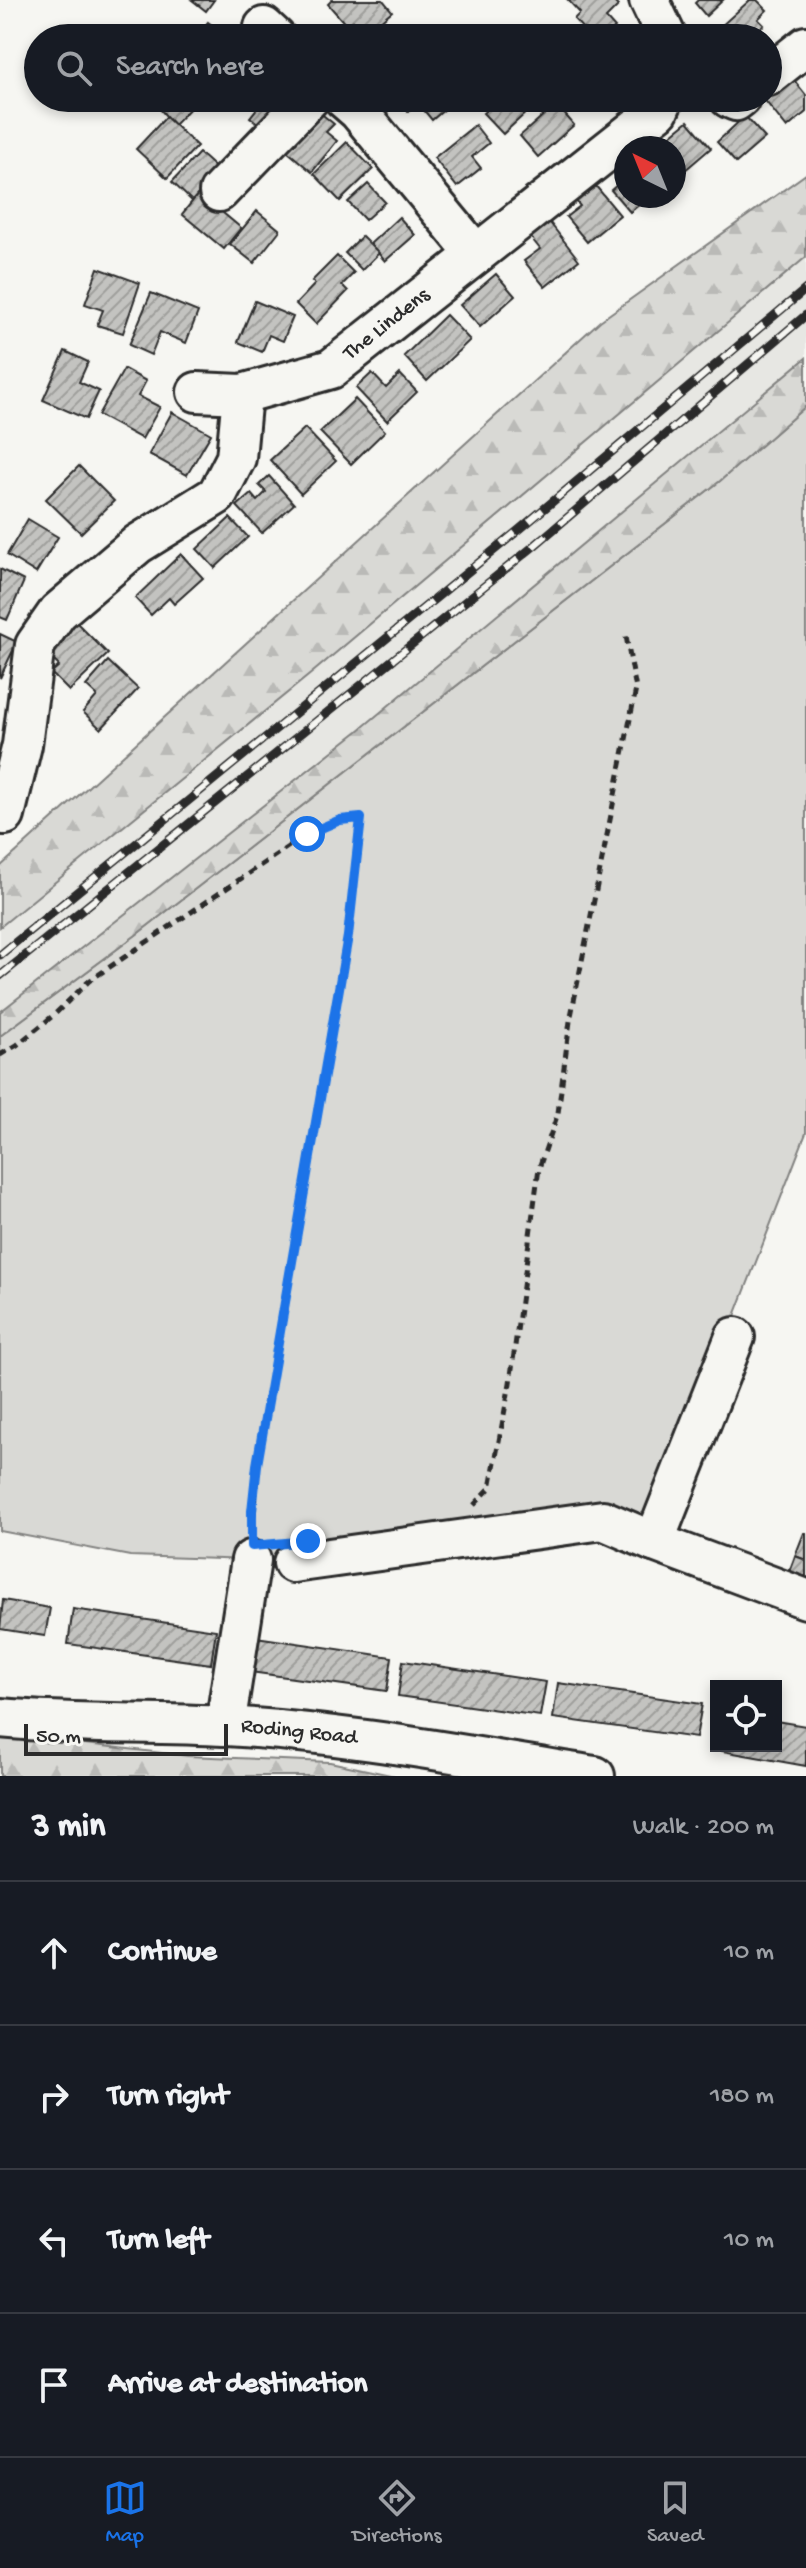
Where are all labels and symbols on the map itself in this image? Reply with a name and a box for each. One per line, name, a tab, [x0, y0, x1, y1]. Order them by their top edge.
north arrow	[614, 136, 686, 208]
street label: The Lindens	[337, 283, 436, 368]
route start	[289, 816, 325, 852]
route end	[290, 1523, 326, 1559]
street label: Roding Road	[240, 1714, 361, 1752]
scale bar	[24, 1720, 228, 1756]

